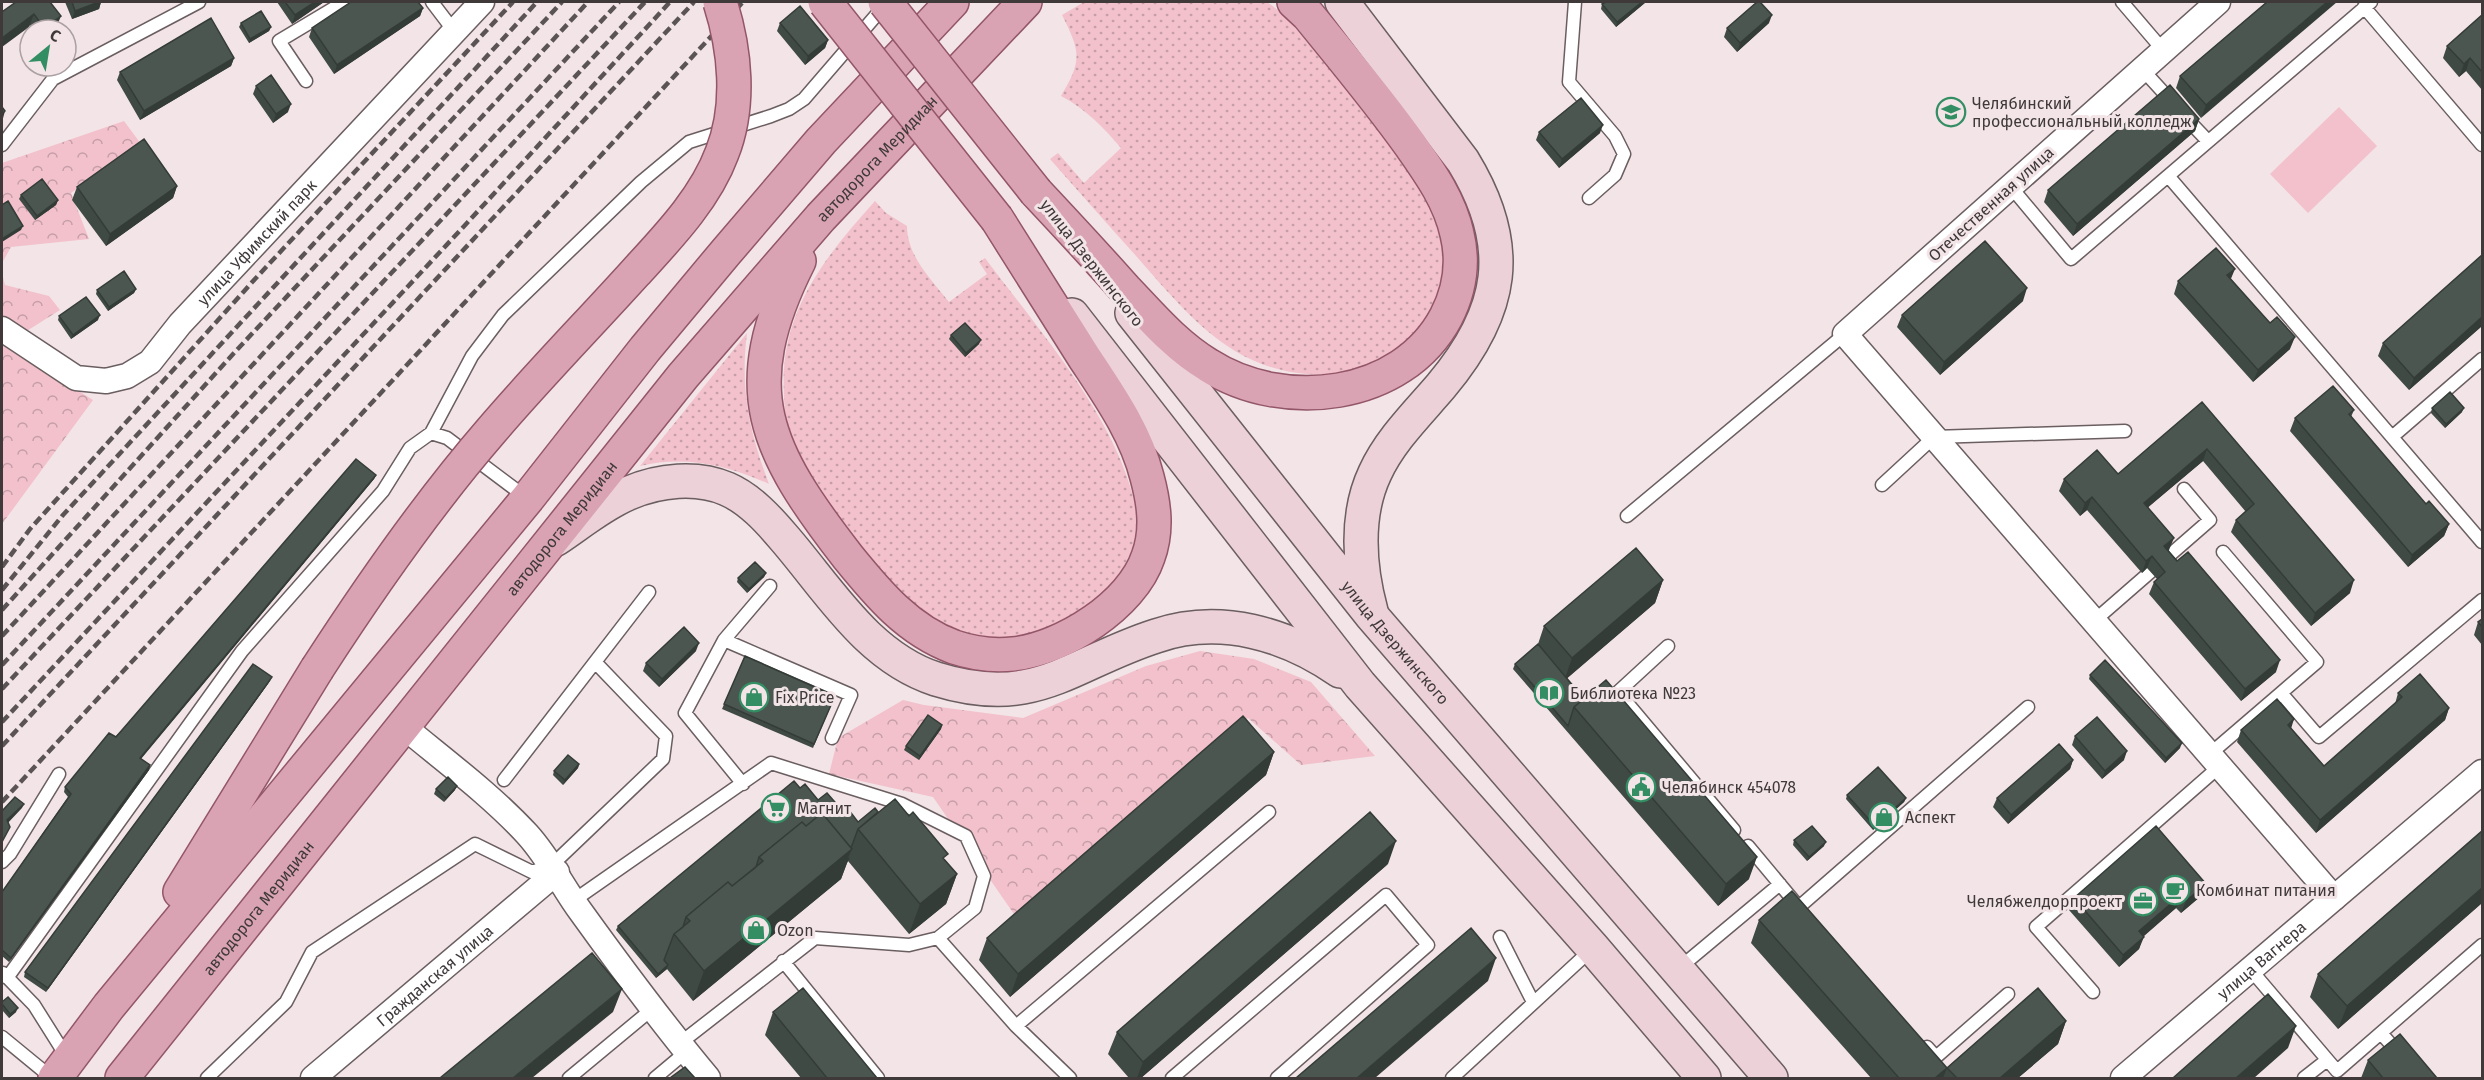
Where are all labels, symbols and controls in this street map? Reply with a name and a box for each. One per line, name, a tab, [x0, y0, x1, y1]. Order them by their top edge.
north arrow	[18, 18, 78, 78]
text: С	[47, 25, 65, 46]
street label: автодорога Меридиан	[812, 91, 941, 225]
place label: Челябинский профессиональный колледж	[1972, 94, 2192, 131]
school or university icon: Челябинский профессиональный колледж	[1935, 96, 1967, 128]
street label: Отечественная улица	[1924, 143, 2058, 265]
street label: улица Уфимский парк	[193, 175, 321, 309]
street label: улица Дзержинского	[1036, 196, 1148, 330]
street label: автодорога Меридиан	[502, 457, 621, 599]
street label: улица Дзержинского	[1338, 577, 1453, 708]
library icon: Библиотека №23	[1533, 677, 1565, 709]
shop icon: Fix Price	[738, 681, 770, 713]
place label: Библиотека №23	[1570, 684, 1696, 703]
place label: Fix Price	[775, 688, 835, 707]
public building icon: Челябинск 454078	[1625, 771, 1657, 803]
place label: Челябинск 454078	[1662, 778, 1796, 797]
supermarket icon: Магнит	[760, 792, 792, 824]
place label: Магнит	[797, 799, 852, 818]
shop icon: Аспект	[1868, 801, 1900, 833]
place label: Аспект	[1905, 808, 1956, 827]
street label: автодорога Меридиан	[199, 837, 318, 979]
cafe icon: Комбинат питания	[2159, 874, 2191, 906]
place label: Комбинат питания	[2196, 881, 2336, 900]
office icon: Челябжелдорпроект	[2127, 885, 2159, 917]
place label: Челябжелдорпроект	[1967, 892, 2123, 911]
shop icon: Ozon	[740, 914, 772, 946]
street label: улица Вагнера	[2213, 917, 2310, 1003]
street label: Гражданская улица	[372, 921, 497, 1030]
place label: Ozon	[777, 921, 814, 940]

